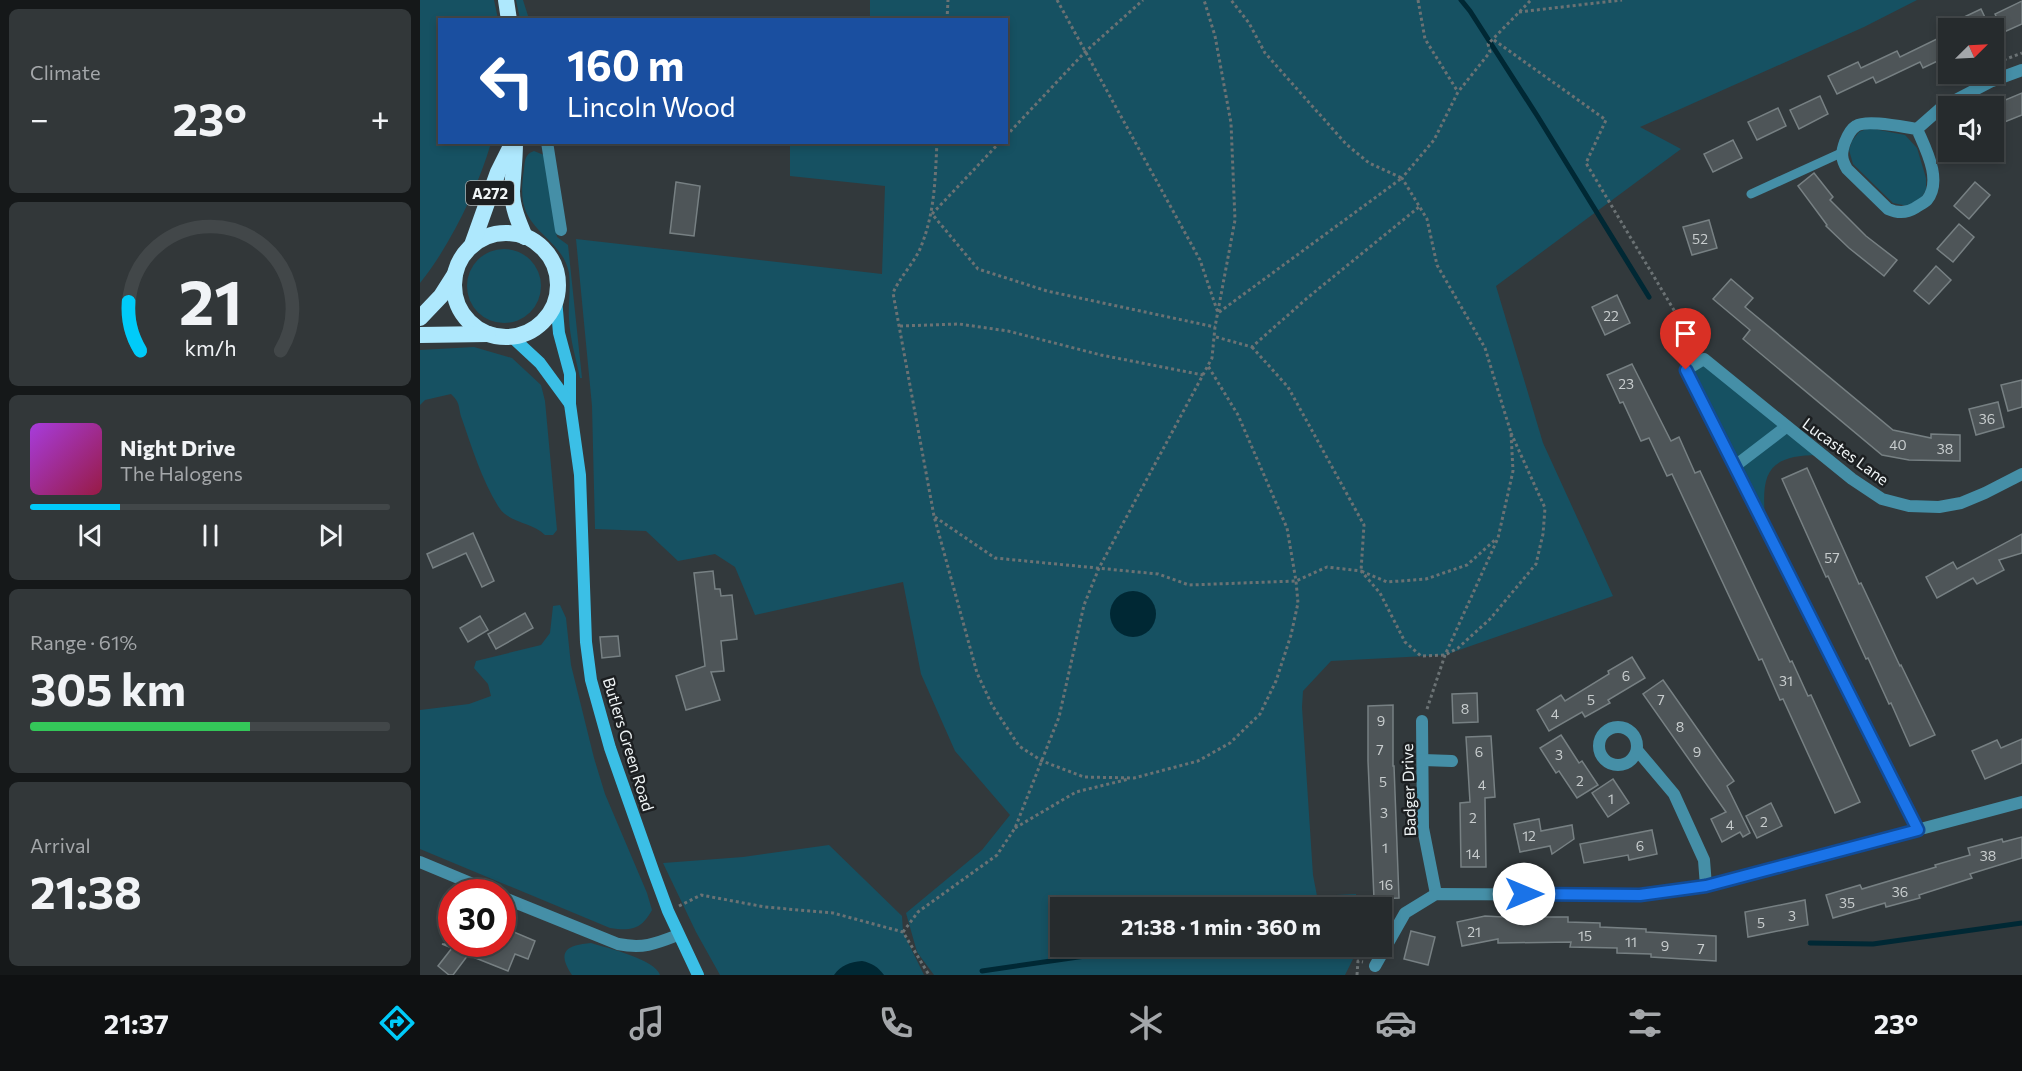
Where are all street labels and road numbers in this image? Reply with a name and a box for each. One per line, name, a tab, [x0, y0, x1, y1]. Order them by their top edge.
road number: A272	[466, 181, 514, 205]
street label: Lucastes Lane	[1799, 413, 1893, 489]
street label: Butlers Green Road	[600, 675, 658, 813]
street label: Badger Drive	[1397, 743, 1419, 837]

